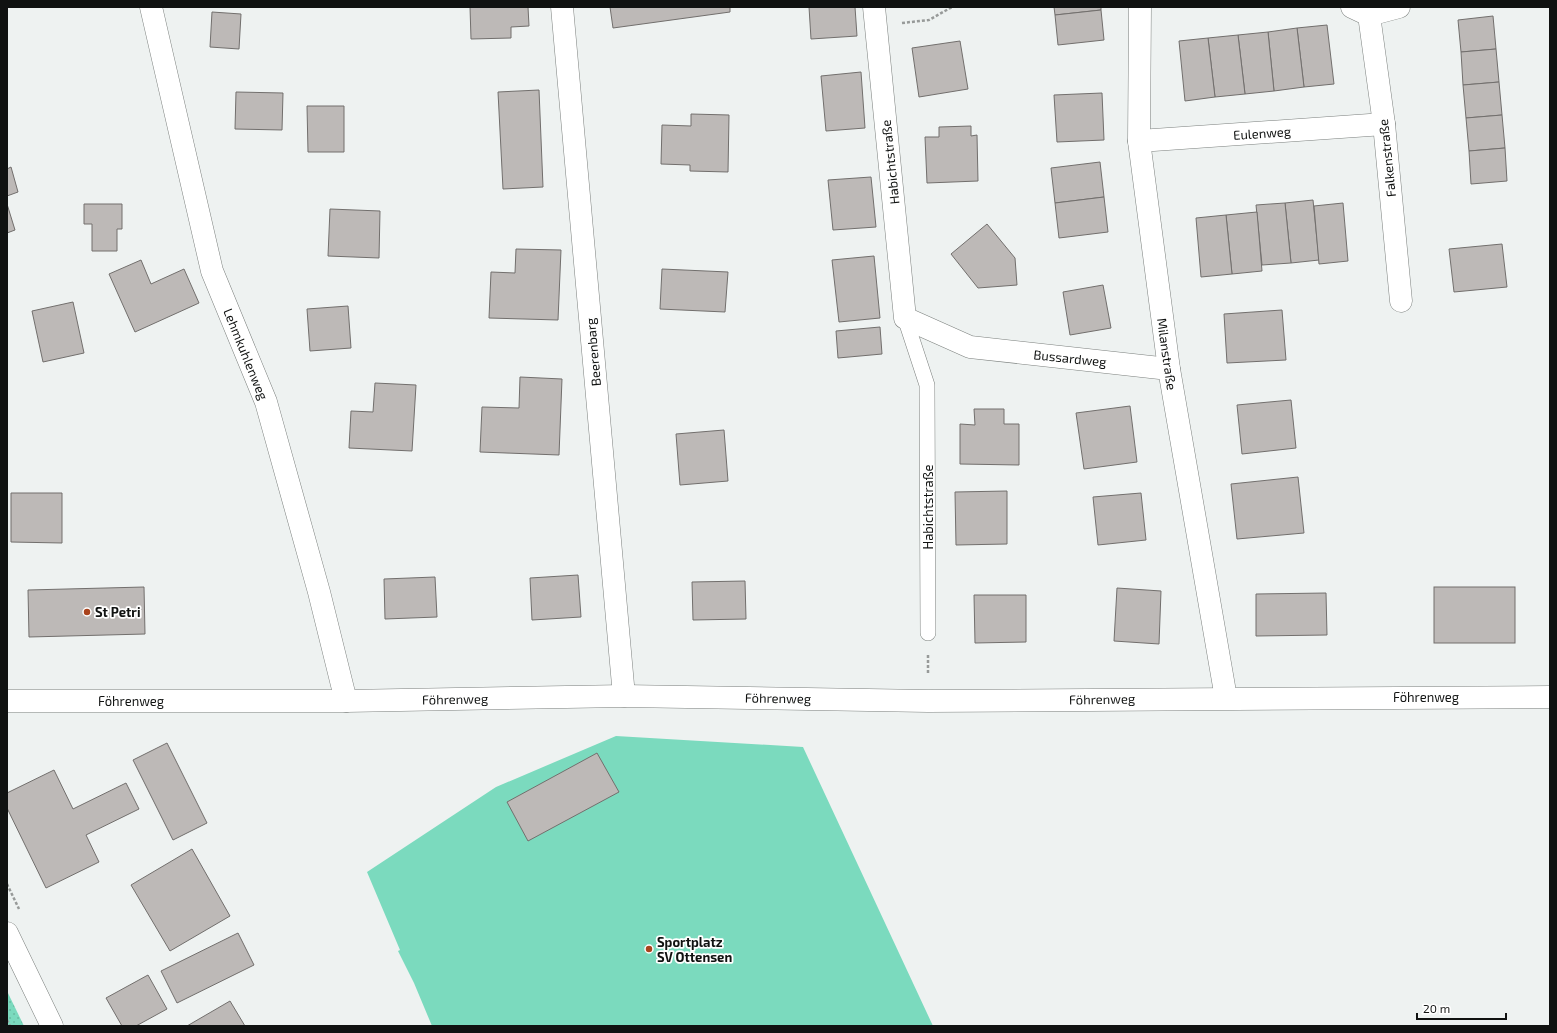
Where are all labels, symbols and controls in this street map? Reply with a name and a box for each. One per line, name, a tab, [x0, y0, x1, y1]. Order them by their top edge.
street label: Falkenstraße	[1375, 118, 1399, 198]
street label: Habichtstraße	[878, 119, 902, 205]
street label: Eulenweg	[1233, 123, 1291, 143]
street label: Lehmkuhlenweg	[220, 306, 272, 402]
street label: Beerenbarg	[582, 317, 604, 387]
street label: Milanstraße	[1154, 317, 1180, 391]
street label: Bussardweg	[1033, 346, 1107, 370]
street label: Habichtstraße	[920, 464, 936, 549]
place label: St Petri	[95, 604, 141, 620]
marker: St Petri	[82, 607, 92, 617]
street label: Föhrenweg	[745, 689, 811, 707]
street label: Föhrenweg	[1393, 689, 1459, 705]
street label: Föhrenweg	[422, 690, 488, 708]
street label: Föhrenweg	[1069, 690, 1135, 708]
street label: Föhrenweg	[98, 693, 164, 709]
place label: Sportplatz SV Ottensen	[657, 934, 732, 965]
marker: Sportplatz SV Ottensen	[644, 944, 654, 954]
scale bar	[1417, 995, 1506, 1021]
text: 20 m	[1423, 1001, 1450, 1015]

